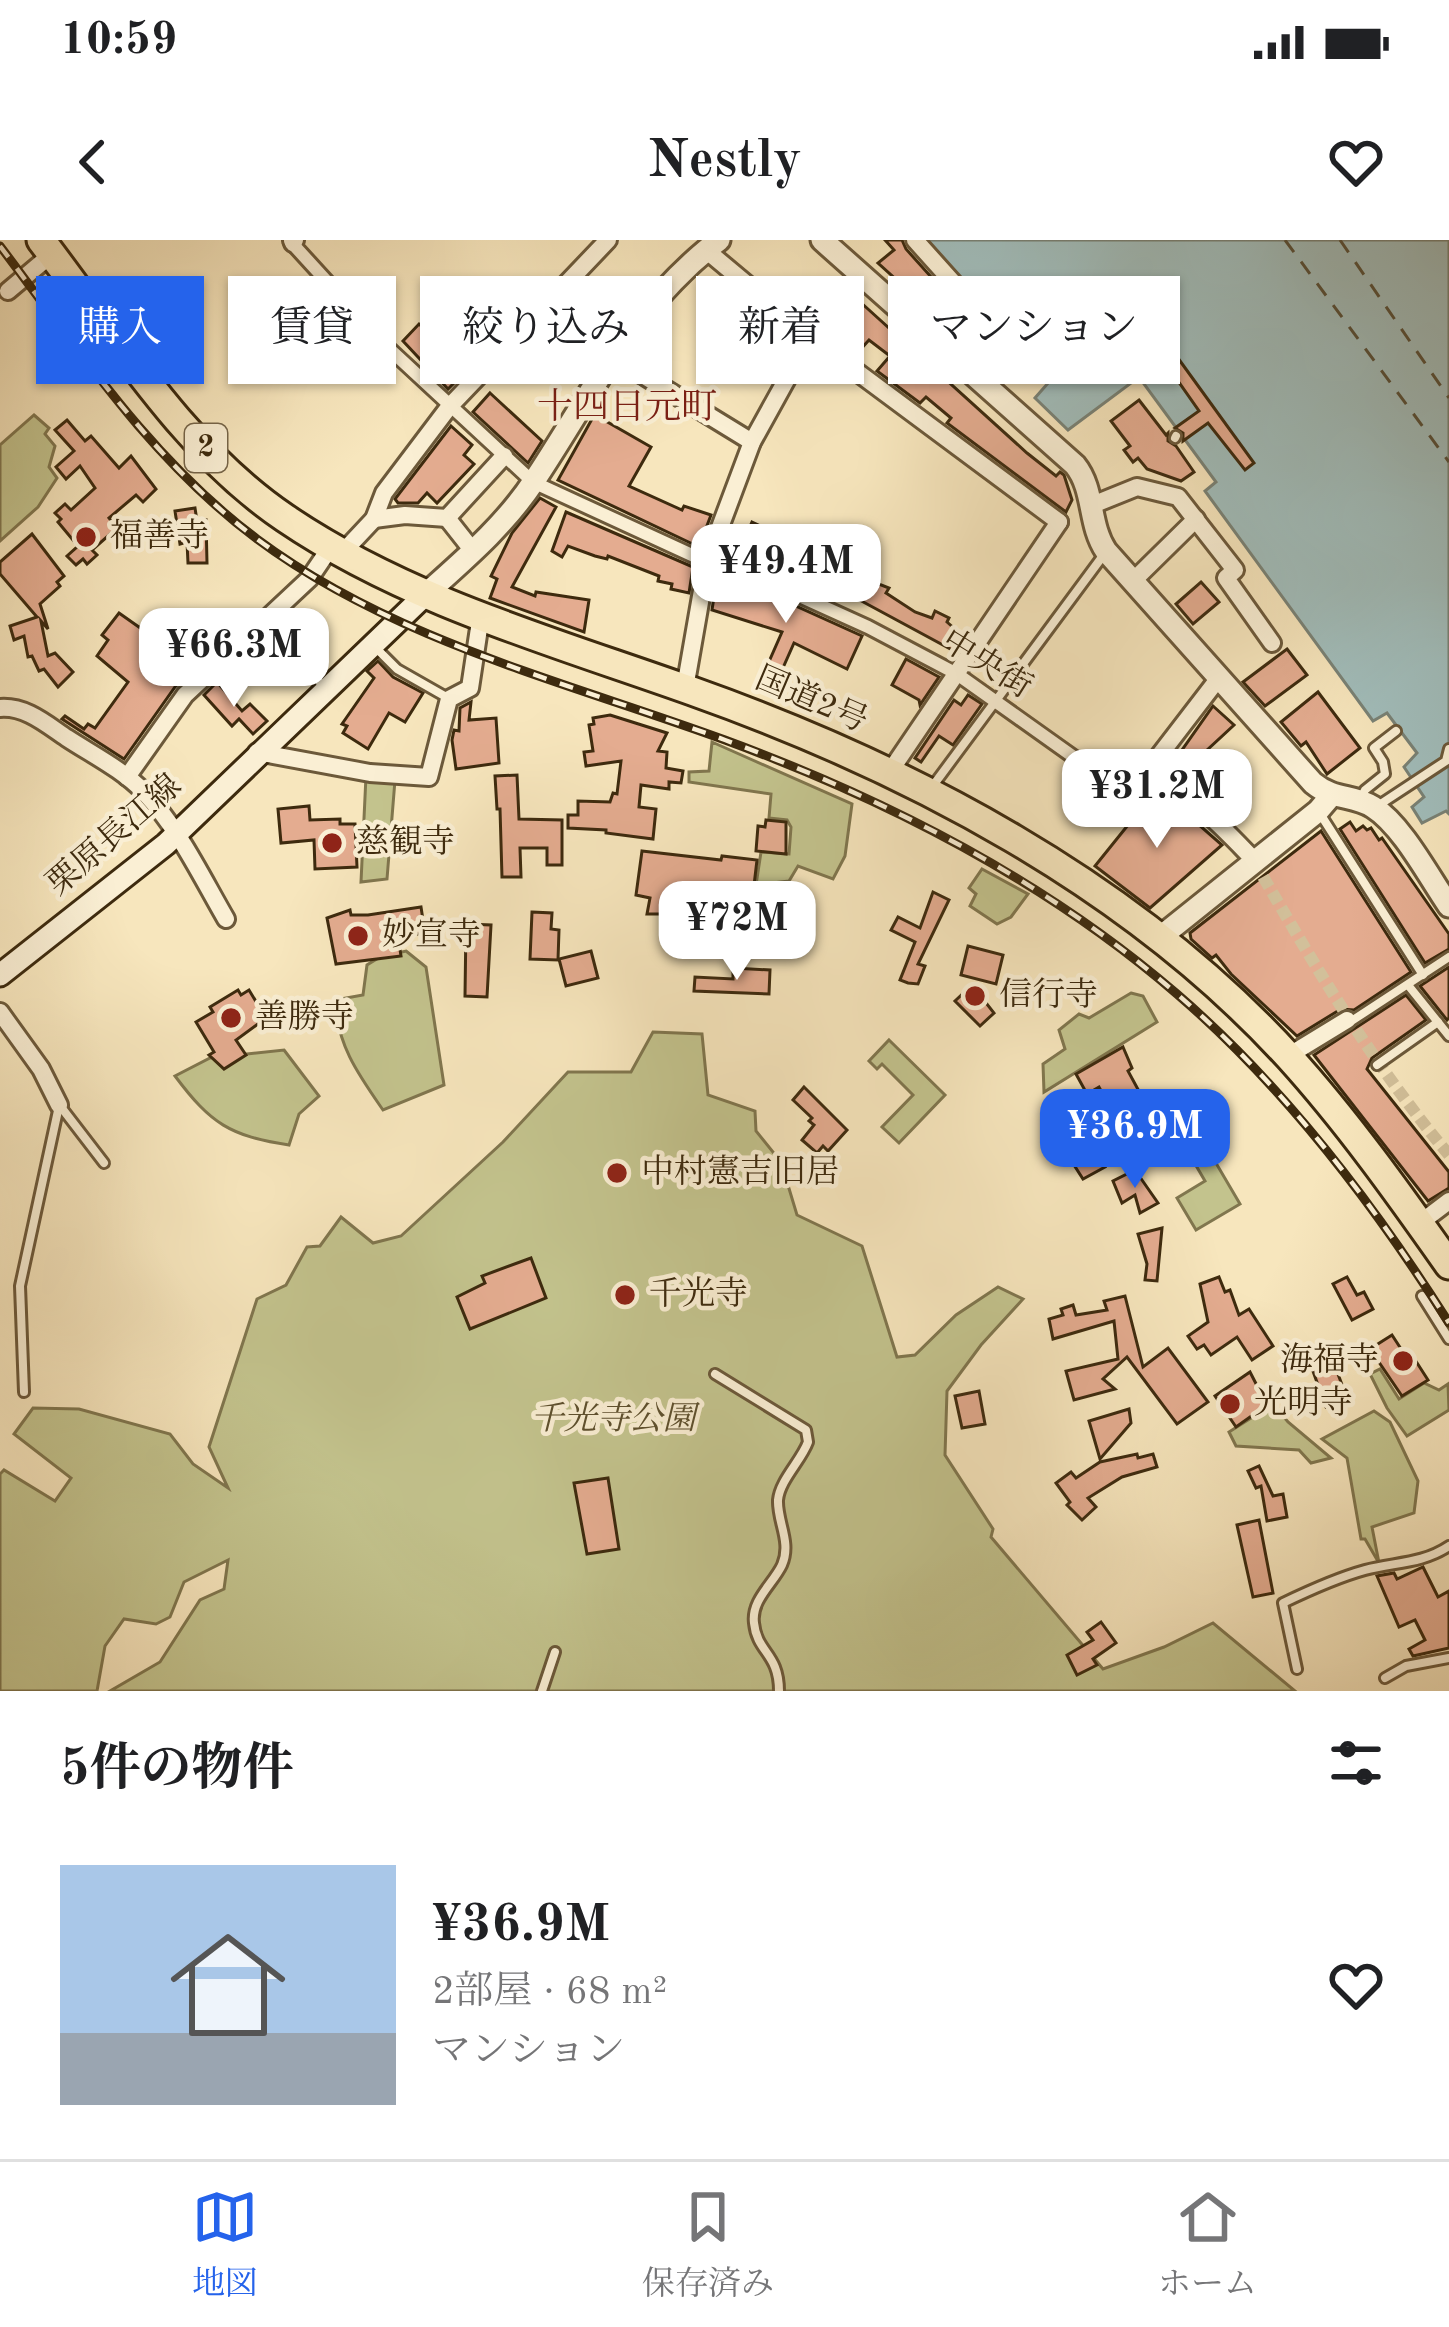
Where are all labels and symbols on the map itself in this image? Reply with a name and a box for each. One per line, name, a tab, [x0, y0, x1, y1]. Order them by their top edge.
district label: 十四日元町	[537, 387, 717, 427]
road number: 2	[185, 424, 227, 472]
place label: 福善寺	[110, 518, 209, 554]
marker: 福善寺	[73, 524, 99, 550]
pin: ¥49.4M	[688, 524, 884, 626]
pin: ¥66.3M	[136, 608, 332, 710]
street label: 中央街	[935, 622, 1038, 705]
street label: 国道2号	[750, 660, 873, 739]
pin: ¥31.2M	[1059, 749, 1255, 851]
street label: 栗原長江線	[40, 767, 188, 903]
place label: 慈観寺	[356, 824, 455, 860]
marker: 慈観寺	[319, 830, 345, 856]
pin: ¥72M	[666, 881, 808, 983]
place label: 妙宣寺	[382, 917, 481, 953]
marker: 妙宣寺	[345, 923, 371, 949]
place label: 信行寺	[999, 977, 1098, 1013]
marker: 信行寺	[962, 983, 988, 1009]
place label: 善勝寺	[255, 999, 354, 1035]
marker: 善勝寺	[218, 1005, 244, 1031]
pin: ¥36.9M	[1037, 1089, 1233, 1191]
place label: 中村憲吉旧居	[641, 1154, 839, 1190]
marker: 中村憲吉旧居	[604, 1160, 630, 1186]
place label: 千光寺	[649, 1276, 748, 1312]
marker: 千光寺	[612, 1282, 638, 1308]
place label: 海福寺	[1280, 1342, 1379, 1378]
marker: 海福寺	[1390, 1348, 1416, 1374]
place label: 光明寺	[1254, 1385, 1353, 1421]
marker: 光明寺	[1217, 1391, 1243, 1417]
park label: 千光寺公園	[531, 1401, 701, 1437]

